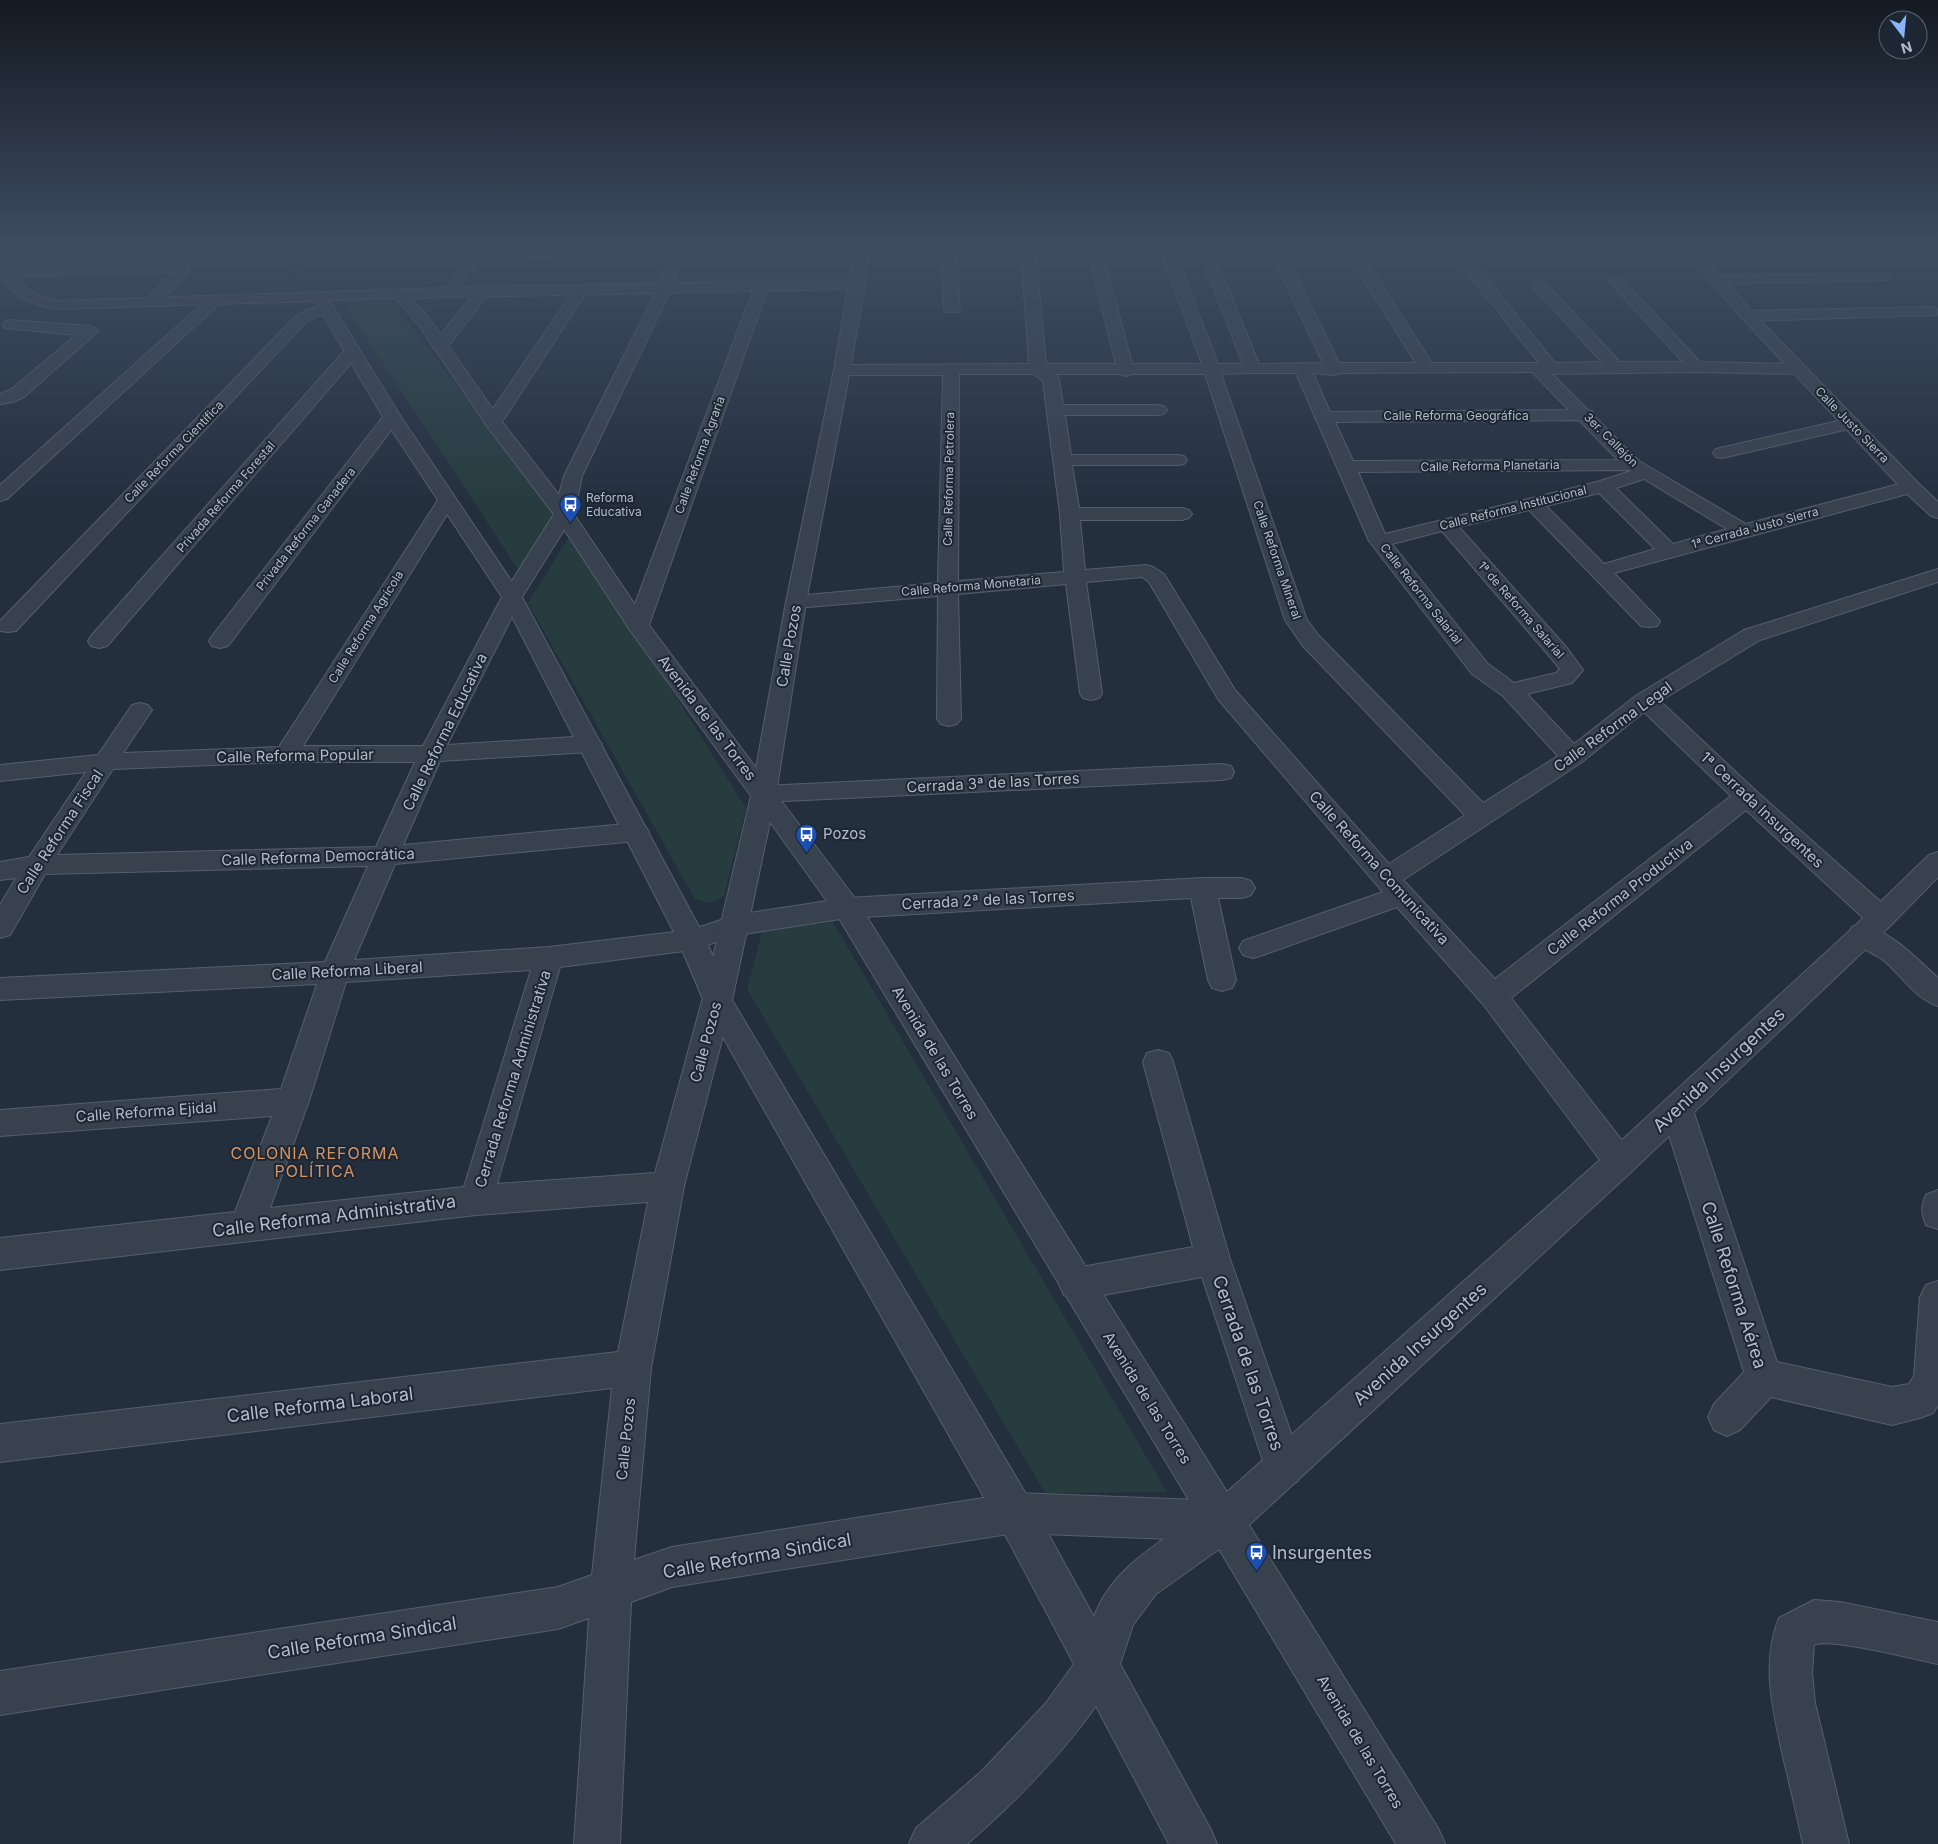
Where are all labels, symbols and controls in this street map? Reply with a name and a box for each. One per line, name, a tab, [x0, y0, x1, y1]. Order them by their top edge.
north arrow	[1878, 10, 1928, 60]
text: N	[1899, 38, 1914, 58]
street label: Calle Justo Sierra	[1812, 384, 1892, 466]
street label: Calle Reforma Agraria	[671, 394, 728, 516]
street label: Calle Reforma Científica	[121, 397, 226, 506]
street label: Calle Reforma Geográfica	[1383, 408, 1529, 423]
street label: 3er. Callejón	[1581, 409, 1642, 470]
street label: Calle Reforma Petrolera	[940, 412, 957, 546]
street label: Privada Reforma Forestal	[173, 438, 278, 555]
street label: Calle Reforma Planetaria	[1420, 457, 1560, 474]
street label: Privada Reforma Ganadera	[253, 464, 358, 593]
street label: Calle Reforma Institucional	[1438, 482, 1588, 533]
place label: Reforma Educativa	[586, 490, 642, 519]
bus stop icon: Reforma Educativa	[558, 493, 582, 524]
street label: Calle Reforma Mineral	[1250, 498, 1305, 621]
street label: 1ª Cerrada Justo Sierra	[1690, 503, 1820, 552]
street label: Calle Reforma Salarial	[1377, 540, 1466, 647]
street label: 1ª de Reforma Salarial	[1475, 558, 1568, 661]
street label: Calle Reforma Agrícola	[325, 568, 406, 686]
street label: Calle Reforma Monetaria	[901, 572, 1041, 599]
street label: Calle Pozos	[772, 603, 805, 688]
street label: Calle Reforma Educativa	[398, 650, 491, 814]
street label: Avenida de las Torres	[654, 651, 761, 784]
street label: Calle Reforma Legal	[1550, 677, 1676, 776]
street label: Calle Reforma Popular	[216, 745, 374, 766]
street label: 1ª Cerrada Insurgentes	[1697, 747, 1828, 872]
street label: Calle Reforma Fiscal	[12, 766, 107, 898]
street label: Cerrada 3ª de las Torres	[906, 768, 1080, 797]
street label: Calle Reforma Comunicativa	[1305, 787, 1454, 949]
bus stop icon: Pozos	[795, 822, 819, 853]
place label: Pozos	[823, 824, 866, 843]
street label: Calle Reforma Productiva	[1543, 834, 1696, 959]
street label: Calle Reforma Democrática	[221, 844, 415, 869]
street label: Cerrada 2ª de las Torres	[901, 885, 1075, 914]
street label: Calle Reforma Liberal	[271, 957, 423, 984]
street label: Cerrada Reforma Administrativa	[470, 968, 555, 1190]
street label: Avenida de las Torres	[888, 983, 983, 1123]
street label: Calle Pozos	[686, 999, 725, 1084]
street label: Avenida Insurgentes	[1648, 1003, 1789, 1136]
street label: Calle Reforma Ejidal	[75, 1097, 217, 1126]
district label: COLONIA REFORMA POLÍTICA	[230, 1143, 400, 1181]
street label: Calle Reforma Administrativa	[211, 1190, 457, 1241]
street label: Calle Reforma Aérea	[1698, 1199, 1771, 1371]
street label: Cerrada de las Torres	[1209, 1272, 1288, 1453]
street label: Avenida Insurgentes	[1349, 1278, 1491, 1409]
street label: Avenida de las Torres	[1099, 1328, 1196, 1467]
street label: Calle Reforma Laboral	[226, 1383, 414, 1426]
street label: Calle Pozos	[612, 1397, 639, 1481]
street label: Calle Reforma Sindical	[661, 1529, 853, 1582]
bus stop icon: Insurgentes	[1244, 1541, 1268, 1572]
place label: Insurgentes	[1272, 1542, 1372, 1563]
street label: Calle Reforma Sindical	[266, 1612, 458, 1663]
street label: Avenida de las Torres	[1313, 1672, 1408, 1812]

